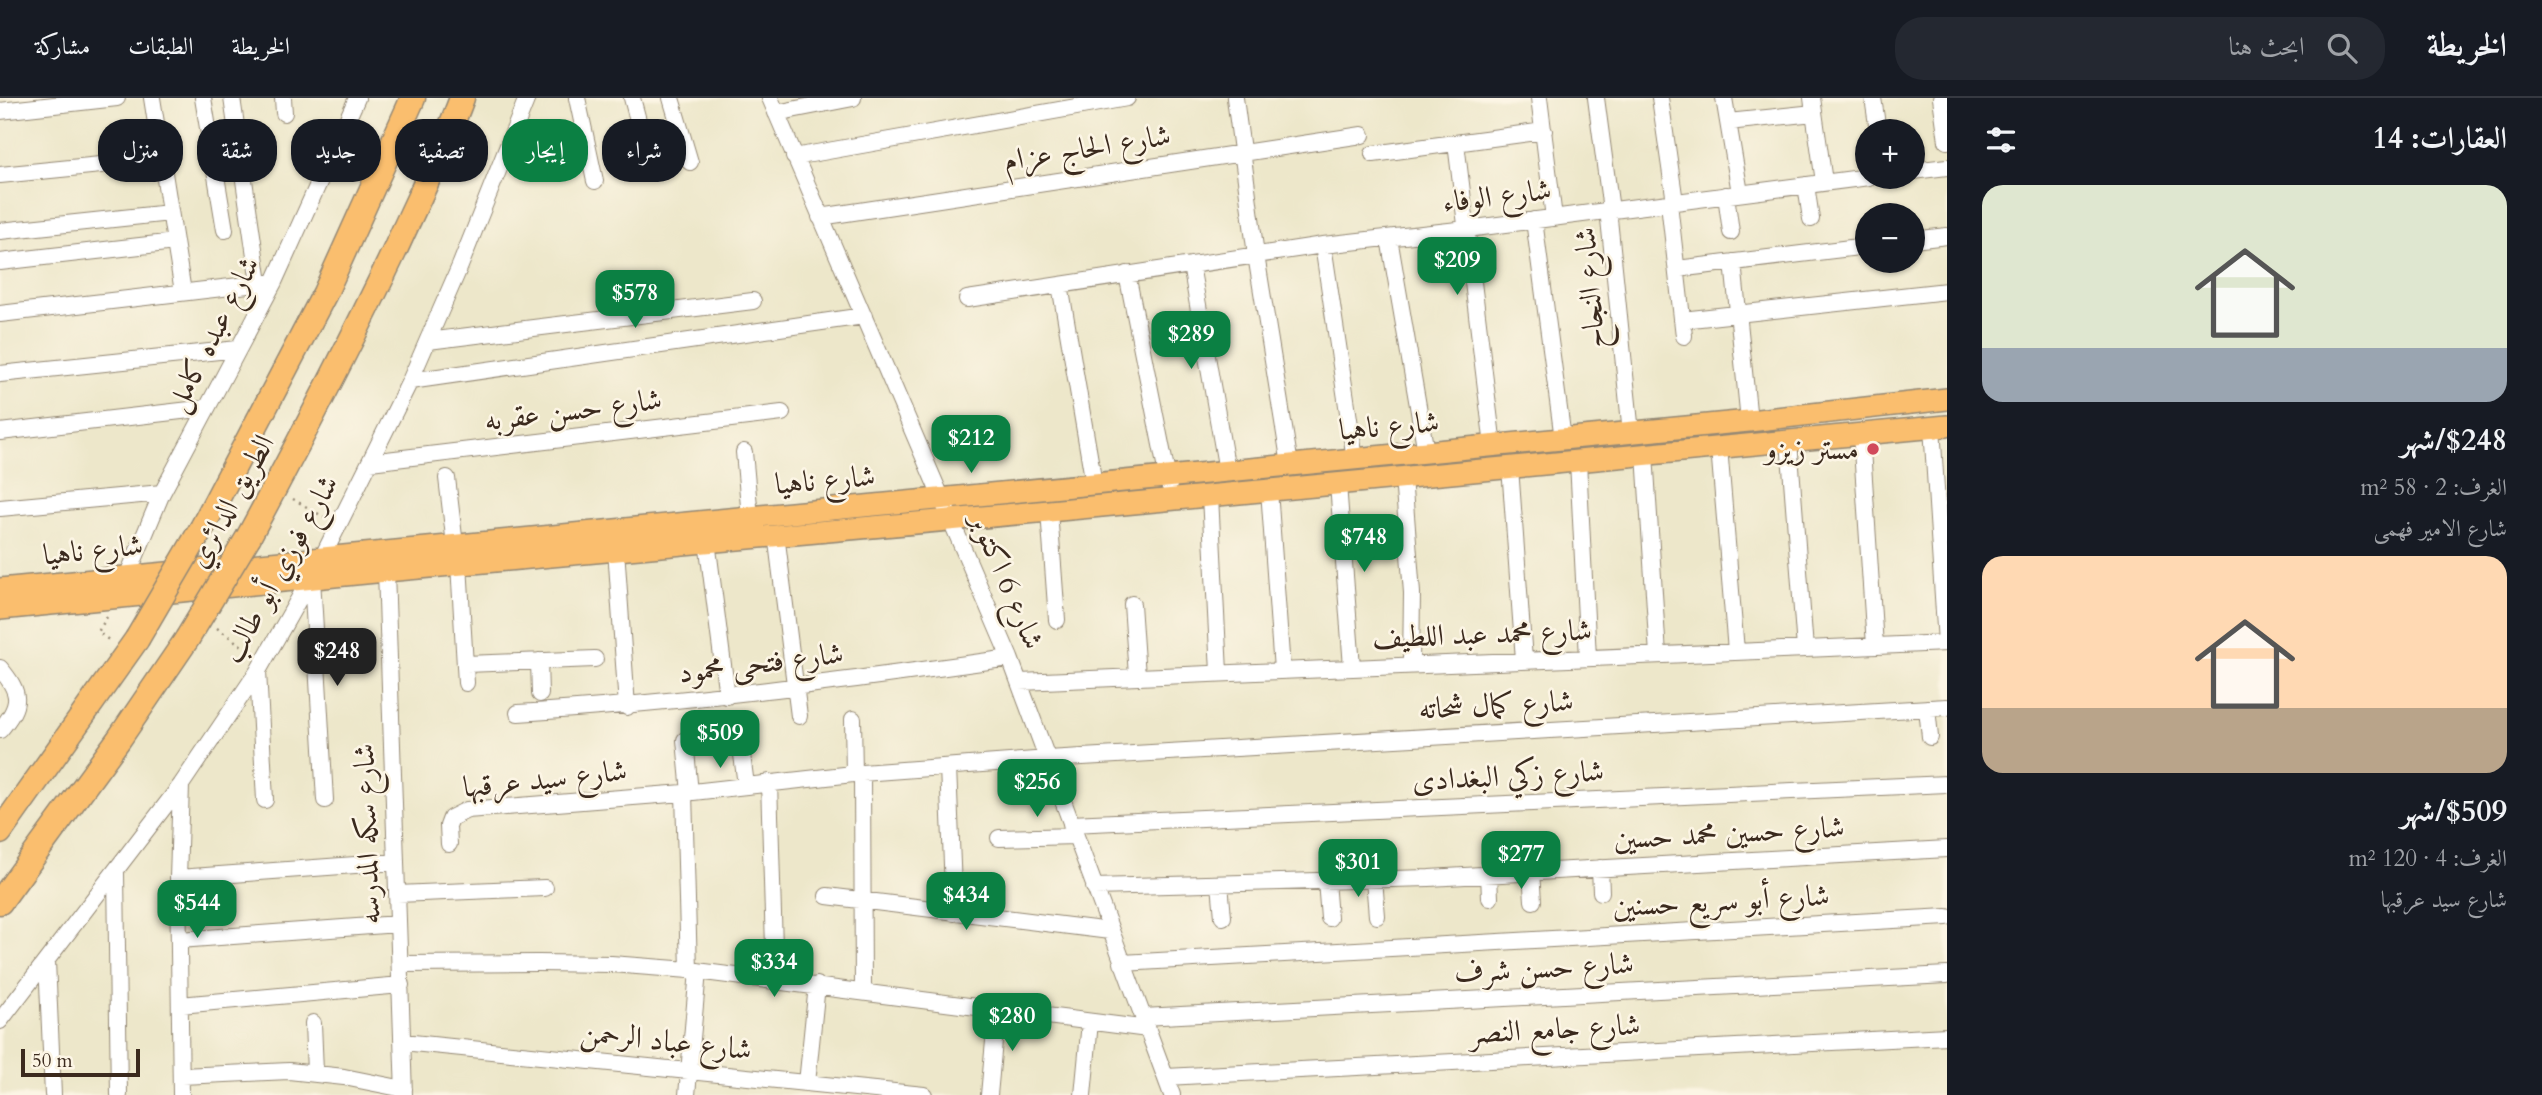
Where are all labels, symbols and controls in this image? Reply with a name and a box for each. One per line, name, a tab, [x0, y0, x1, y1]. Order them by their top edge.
search box	[1895, 17, 2385, 80]
text: الخريطة	[2427, 23, 2507, 68]
text: ابحث هنا	[2228, 29, 2305, 64]
icon: search	[2323, 29, 2361, 67]
text: مشاركة	[35, 30, 90, 63]
text: الطبقات	[128, 30, 194, 63]
text: الخريطة	[232, 30, 290, 63]
street label: شارع الحاج عزام	[1000, 115, 1174, 186]
text: العقارات: 14	[2372, 118, 2507, 159]
chip: منزل	[98, 119, 183, 182]
chip: شقة	[197, 119, 277, 182]
chip: جديد	[291, 119, 381, 182]
chip: تصفية	[395, 119, 488, 182]
chip: إيجار	[502, 119, 588, 182]
chip: شراء	[602, 119, 686, 182]
map controls	[1855, 119, 1925, 273]
button: +	[1855, 119, 1925, 189]
icon: filters	[1982, 121, 2020, 159]
street label: شارع الوفاء	[1440, 169, 1554, 227]
button: −	[1855, 203, 1925, 273]
street label: شارع النجاح	[1564, 225, 1621, 351]
icon: home	[2182, 230, 2308, 356]
pin: $209	[1416, 238, 1498, 297]
text: $209	[1433, 244, 1481, 275]
street label: شارع عبده كامل	[156, 249, 273, 421]
pin: $578	[594, 271, 676, 330]
text: $578	[611, 277, 659, 308]
pin: $289	[1150, 312, 1232, 371]
text: $289	[1167, 318, 1215, 349]
street label: شارع حسن عقربه	[482, 379, 665, 445]
street label: شارع ناهيا	[1337, 401, 1441, 455]
pin: $212	[930, 416, 1012, 475]
text: $248/شهر	[2401, 420, 2507, 461]
text: $212	[947, 422, 995, 453]
street label: الطريق الدائري	[178, 427, 287, 577]
place label: مستر زيزو	[1762, 429, 1859, 470]
marker: مستر زيزو	[1865, 441, 1881, 457]
street label: شارع ناهيا	[773, 455, 877, 509]
street label: شارع فوزي أبو طالب	[211, 467, 352, 672]
text: الغرف: 2 · 58 m²	[2360, 472, 2507, 503]
street label: شارع 6 اكتوبر	[955, 504, 1054, 657]
text: شارع الامير فهمى	[2374, 513, 2507, 544]
pin: $748	[1323, 514, 1405, 574]
text: $748	[1340, 521, 1388, 552]
street label: شارع ناهيا	[41, 524, 146, 580]
icon: home	[2182, 601, 2308, 727]
street label: شارع محمد عبد اللطيف	[1371, 610, 1593, 662]
pin: $248	[296, 628, 378, 688]
street label: شارع فتحى محمود	[676, 633, 846, 697]
text: $248	[313, 635, 361, 666]
street label: شارع كمال شحاته	[1418, 680, 1575, 734]
pin: $509	[679, 710, 761, 770]
text: $509	[696, 717, 744, 748]
street label: شارع سكه المدرسه	[343, 743, 395, 925]
street label: شارع سيد عرقبها	[461, 750, 629, 812]
street label: شارع زكي البغدادى	[1411, 750, 1605, 805]
pin: $256	[996, 760, 1078, 819]
text: $256	[1013, 766, 1061, 797]
text: $509/شهر	[2401, 791, 2507, 832]
street label: شارع حسين محمد حسين	[1612, 806, 1846, 864]
pin: $277	[1480, 832, 1562, 891]
text: $277	[1497, 838, 1545, 869]
pin: $301	[1317, 840, 1399, 899]
text: الغرف: 4 · 120 m²	[2348, 843, 2507, 874]
text: $301	[1334, 846, 1382, 877]
pin: $434	[925, 872, 1007, 932]
street label: شارع أبو سريع حسنين	[1611, 874, 1831, 933]
text: $434	[942, 879, 990, 910]
pin: $544	[156, 880, 238, 940]
text: شارع سيد عرقبها	[2381, 884, 2507, 915]
text: $544	[173, 887, 221, 918]
pin: $334	[733, 940, 815, 999]
street label: شارع حسن شرف	[1453, 943, 1635, 997]
text: $334	[750, 946, 798, 977]
pin: $280	[971, 993, 1053, 1053]
text: $280	[988, 1000, 1036, 1031]
street label: شارع جامع النصر	[1466, 1004, 1642, 1060]
street label: شارع عباد الرحمن	[578, 1012, 754, 1074]
scale bar	[21, 1046, 140, 1078]
text: 50 m	[32, 1048, 73, 1074]

